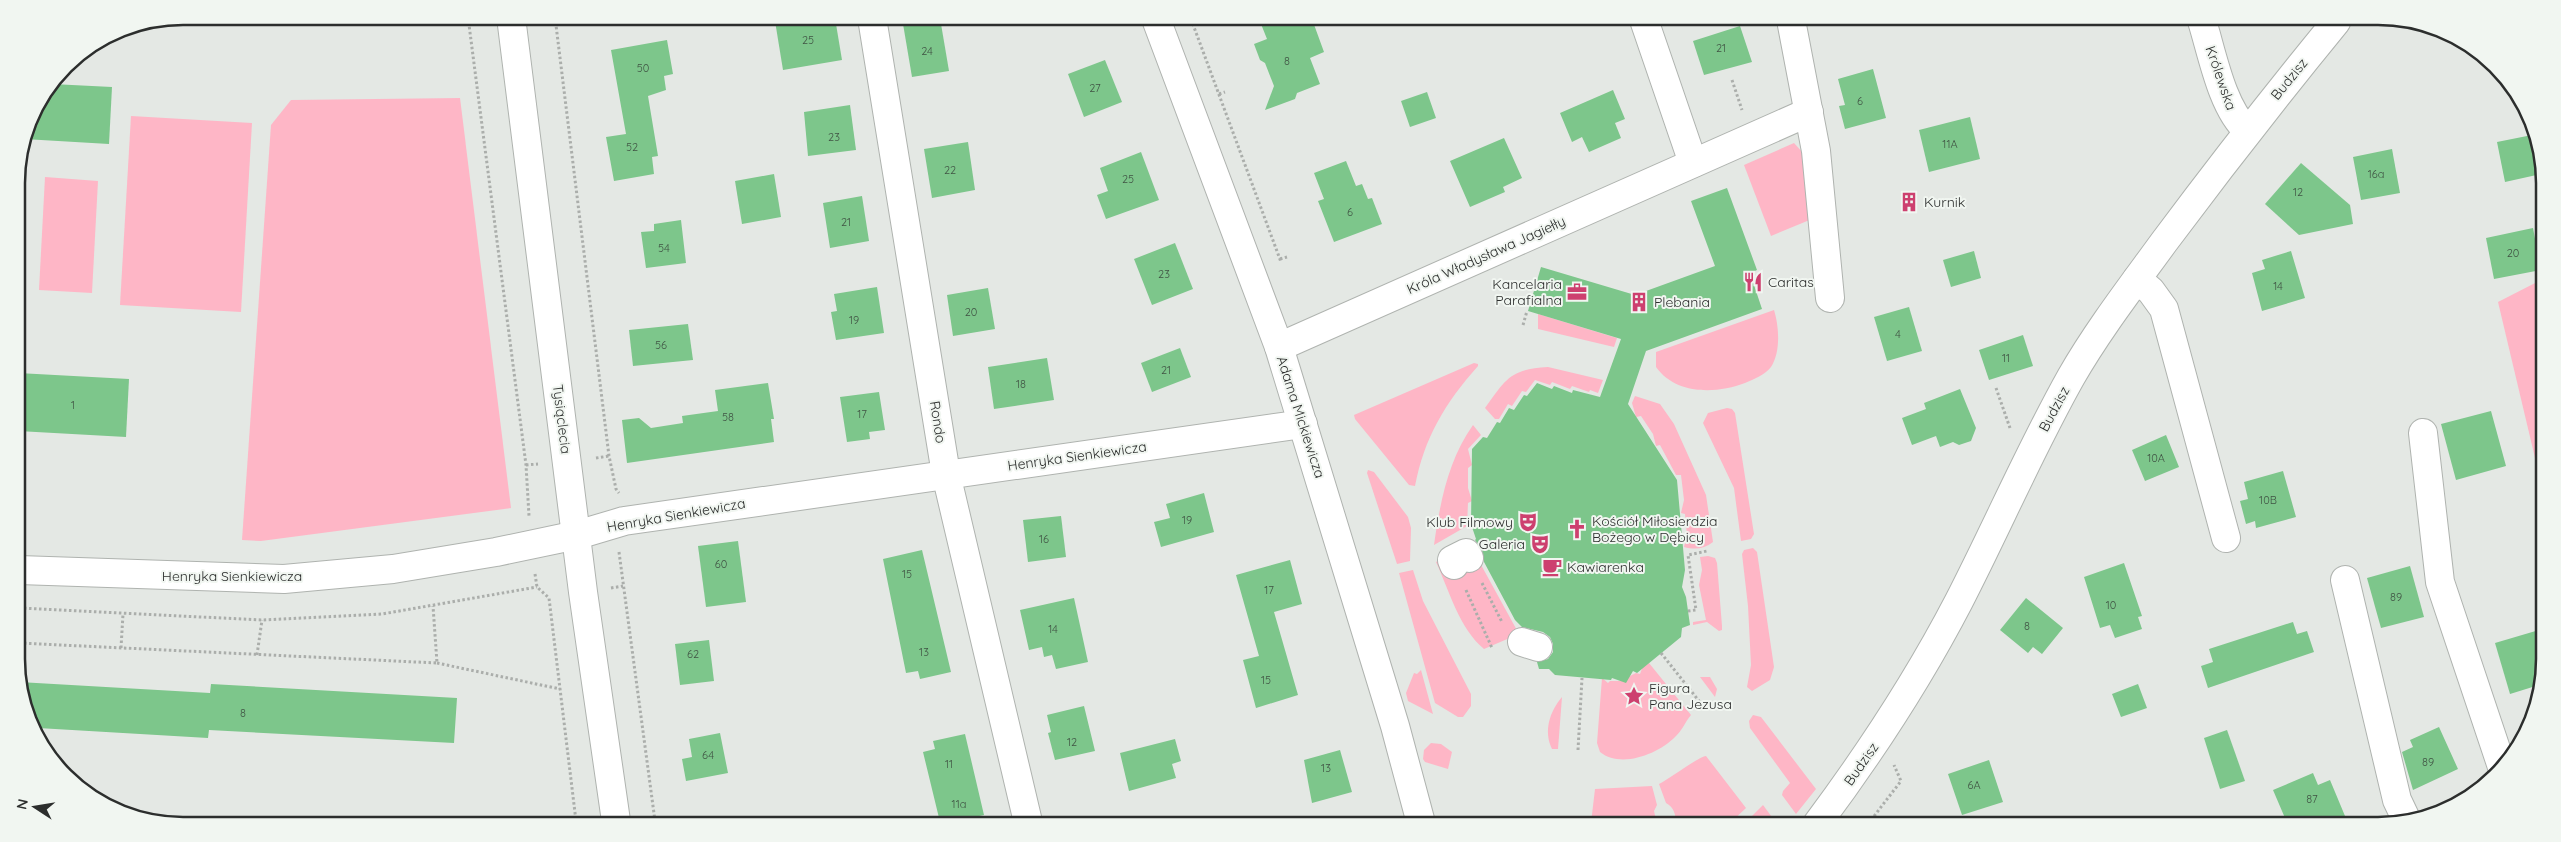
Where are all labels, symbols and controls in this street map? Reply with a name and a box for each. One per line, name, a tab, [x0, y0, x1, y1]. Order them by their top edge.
house number: 25	[802, 33, 814, 47]
house number: 21	[1716, 41, 1726, 55]
street label: Królewska	[2202, 43, 2240, 113]
house number: 24	[921, 44, 933, 58]
house number: 8	[1284, 54, 1290, 68]
street label: Budzisz	[2267, 54, 2311, 104]
house number: 50	[637, 61, 649, 75]
house number: 27	[1089, 81, 1101, 95]
house number: 6	[1857, 94, 1863, 108]
house number: 23	[828, 130, 840, 144]
house number: 11A	[1942, 137, 1958, 151]
house number: 52	[626, 140, 638, 154]
house number: 22	[944, 163, 956, 177]
house number: 16a	[2368, 167, 2384, 181]
house number: 25	[1122, 172, 1134, 186]
house number: 12	[2293, 185, 2303, 199]
building icon: Kurnik	[1898, 191, 1920, 213]
place label: Kurnik	[1924, 193, 1965, 211]
house number: 6	[1347, 205, 1353, 219]
street label: Króla Władysława Jagiełły	[1404, 212, 1568, 298]
house number: 21	[841, 215, 851, 229]
house number: 54	[658, 241, 670, 255]
house number: 20	[2507, 246, 2519, 260]
house number: 23	[1158, 267, 1170, 281]
restaurant icon: Caritas	[1742, 271, 1764, 293]
place label: Caritas	[1768, 273, 1814, 291]
place label: Kancelaria Parafialna	[1492, 275, 1562, 309]
house number: 14	[2273, 279, 2283, 293]
office icon: Kancelaria Parafialna	[1566, 281, 1588, 303]
building icon: Plebania	[1628, 291, 1650, 313]
place label: Plebania	[1654, 293, 1710, 311]
house number: 20	[965, 305, 977, 319]
house number: 19	[849, 313, 859, 327]
house number: 4	[1895, 327, 1901, 341]
house number: 56	[655, 338, 667, 352]
house number: 11	[2002, 351, 2010, 365]
street label: Adama Mickiewicza	[1273, 354, 1329, 480]
house number: 21	[1161, 363, 1171, 377]
house number: 18	[1016, 377, 1026, 391]
street label: Tysiąclecia	[549, 383, 575, 455]
street label: Budzisz	[2035, 383, 2073, 435]
house number: 1	[71, 398, 75, 412]
street label: Rondo	[926, 399, 950, 445]
house number: 17	[857, 407, 867, 421]
house number: 58	[722, 410, 734, 424]
street label: Henryka Sienkiewicza	[1006, 437, 1148, 475]
house number: 10A	[2147, 451, 2165, 465]
house number: 10B	[2259, 493, 2277, 507]
street label: Henryka Sienkiewicza	[605, 494, 747, 536]
theatre icon: Klub Filmowy	[1517, 511, 1539, 533]
place label: Kościół Miłosierdzia Bożego w Dębicy	[1592, 512, 1717, 546]
house number: 19	[1182, 513, 1192, 527]
place label: Klub Filmowy	[1426, 513, 1513, 531]
church icon: Kościół Miłosierdzia Bożego w Dębicy	[1566, 518, 1588, 540]
house number: 16	[1039, 532, 1049, 546]
theatre icon: Galeria	[1529, 533, 1551, 555]
place label: Galeria	[1479, 535, 1525, 553]
cafe icon: Kawiarenka	[1541, 556, 1563, 578]
house number: 60	[715, 557, 727, 571]
place label: Kawiarenka	[1567, 558, 1644, 576]
street label: Henryka Sienkiewicza	[162, 567, 302, 585]
house number: 15	[902, 567, 912, 581]
house number: 17	[1264, 583, 1274, 597]
house number: 89	[2390, 590, 2402, 604]
house number: 10	[2106, 598, 2116, 612]
house number: 8	[2024, 619, 2030, 633]
house number: 14	[1048, 622, 1058, 636]
house number: 13	[919, 645, 929, 659]
house number: 62	[687, 647, 699, 661]
house number: 15	[1261, 673, 1271, 687]
place label: Figura Pana Jezusa	[1649, 679, 1732, 713]
place icon: Figura Pana Jezusa	[1623, 685, 1645, 707]
house number: 8	[240, 706, 246, 720]
house number: 12	[1067, 735, 1077, 749]
street label: Budzisz	[1840, 739, 1882, 789]
house number: 64	[702, 748, 714, 762]
house number: 89	[2422, 755, 2434, 769]
house number: 11	[945, 757, 953, 771]
house number: 13	[1321, 761, 1331, 775]
house number: 6A	[1967, 778, 1981, 792]
north arrow	[10, 782, 60, 832]
house number: 87	[2306, 792, 2318, 806]
text: N	[12, 797, 32, 811]
house number: 11a	[952, 797, 966, 811]

